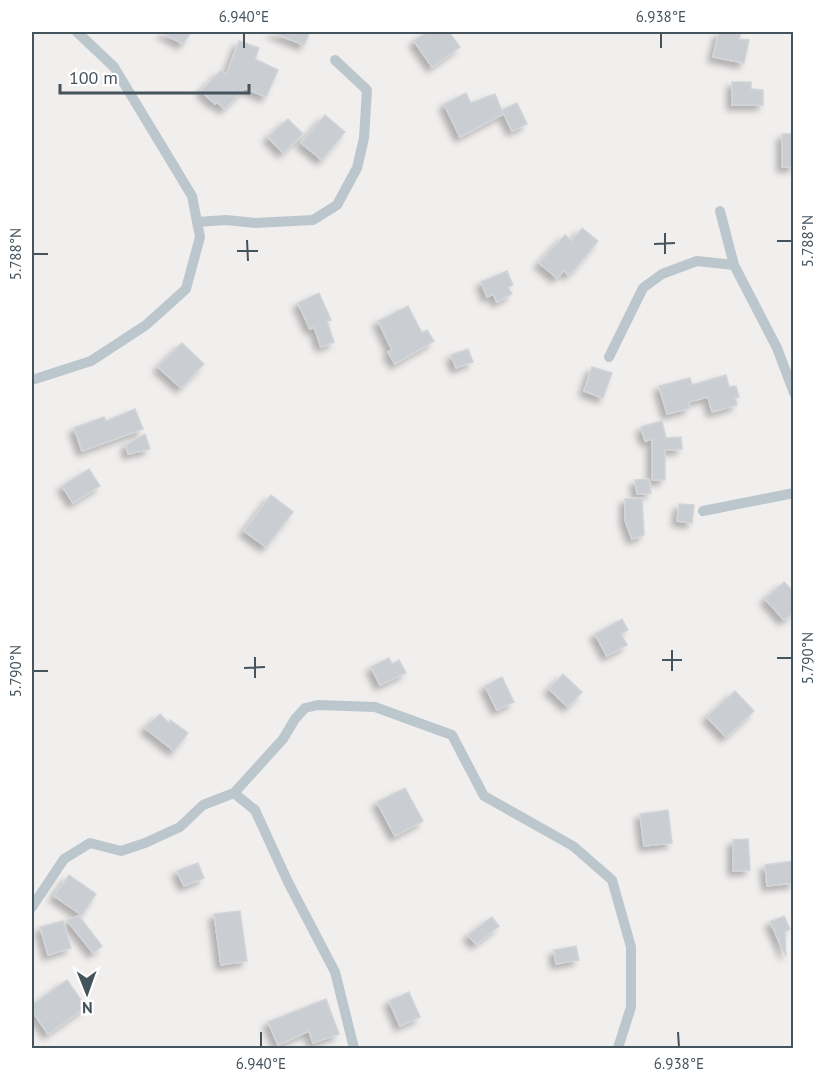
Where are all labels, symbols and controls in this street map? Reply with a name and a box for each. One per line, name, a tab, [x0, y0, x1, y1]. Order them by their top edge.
text: 6.940°E	[219, 7, 269, 26]
text: 6.938°E	[636, 7, 686, 26]
scale bar	[60, 57, 249, 95]
text: 100 m	[69, 66, 118, 89]
text: 5.788°N	[798, 215, 817, 267]
text: 5.788°N	[6, 228, 25, 280]
text: 5.790°N	[798, 632, 817, 684]
text: 5.790°N	[6, 645, 25, 697]
north arrow	[57, 963, 117, 1023]
text: N	[82, 998, 93, 1018]
text: 6.940°E	[236, 1054, 286, 1073]
text: 6.938°E	[654, 1054, 704, 1073]

